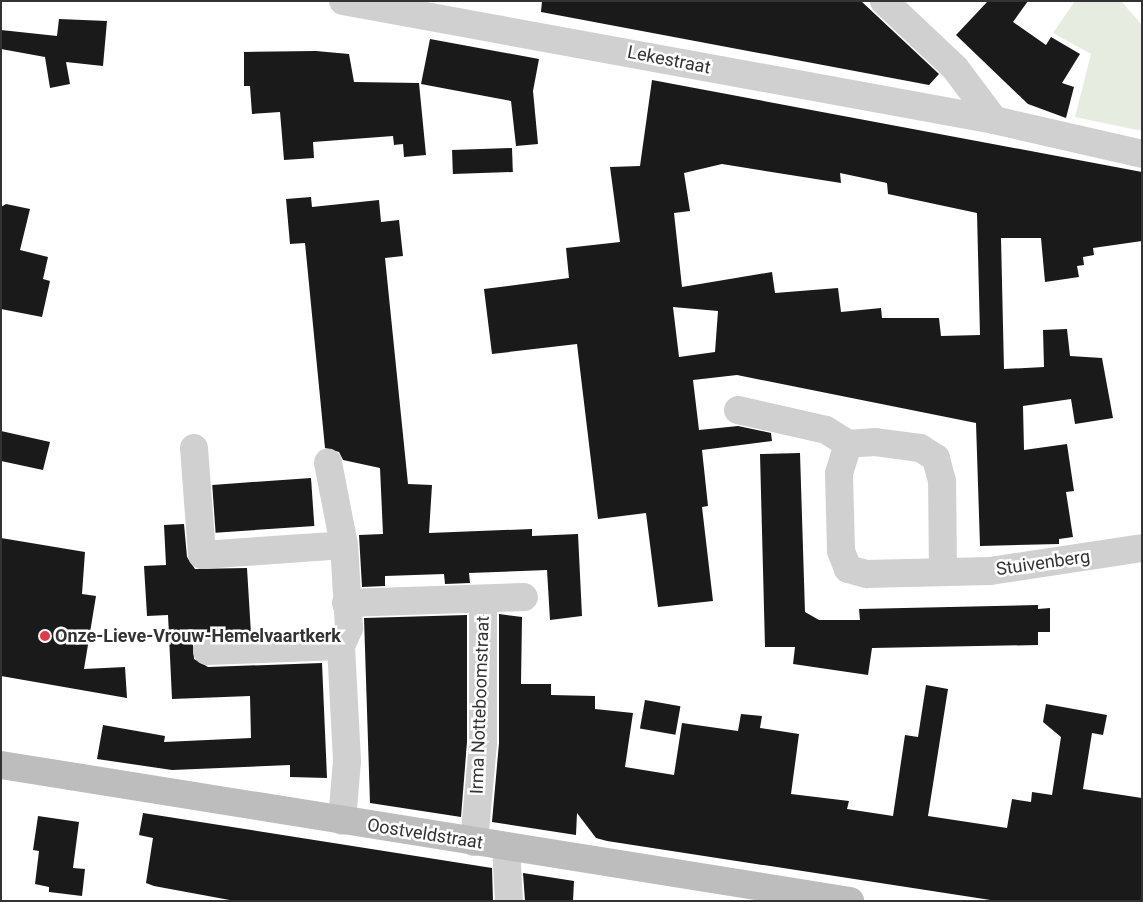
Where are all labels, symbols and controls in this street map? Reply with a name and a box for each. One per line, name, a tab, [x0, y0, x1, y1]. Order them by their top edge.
street label: Lekestraat	[626, 41, 712, 79]
street label: Stuivenberg	[995, 546, 1091, 580]
street label: Irma Notteboomstraat	[466, 616, 494, 794]
place label: Onze-Lieve-Vrouw-Hemelvaartkerk	[55, 625, 341, 647]
marker: Onze-Lieve-Vrouw-Hemelvaartkerk	[39, 630, 51, 642]
street label: Oostveldstraat	[366, 814, 484, 854]

